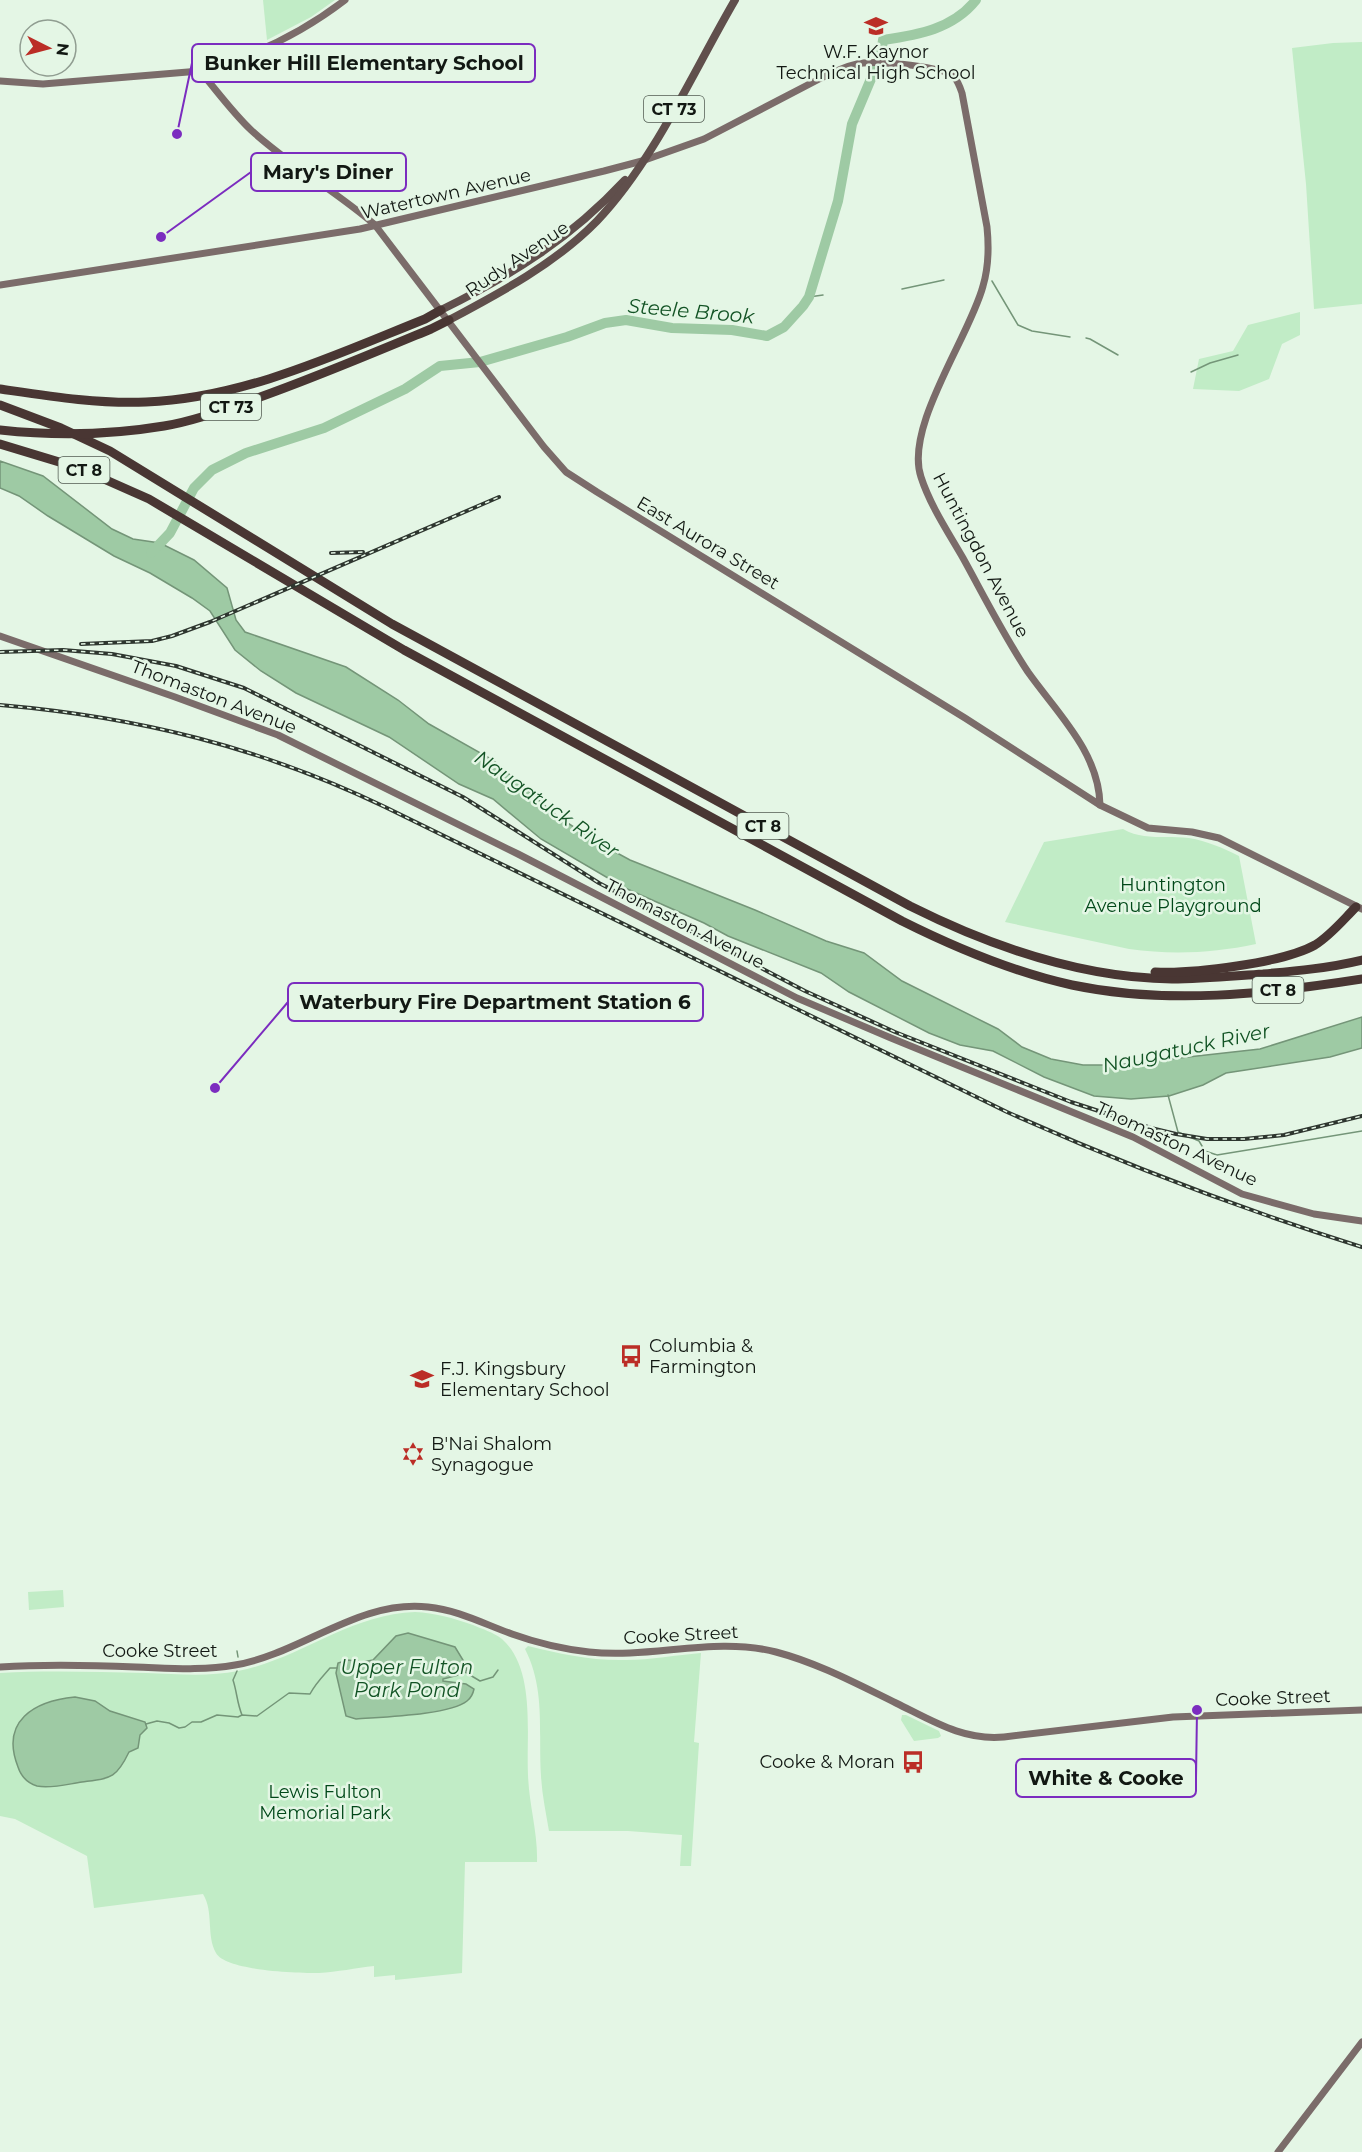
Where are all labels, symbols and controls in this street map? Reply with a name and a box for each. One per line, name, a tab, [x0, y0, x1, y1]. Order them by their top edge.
school or university icon: W.F. Kaynor Technical High School	[863, 13, 889, 39]
north arrow	[18, 18, 78, 78]
place label: W.F. Kaynor Technical High School	[776, 41, 976, 84]
text: N	[52, 42, 73, 57]
callout: Bunker Hill Elementary School	[192, 44, 535, 82]
text: Bunker Hill Elementary School	[204, 51, 524, 75]
road number: CT 73	[644, 96, 704, 122]
callout: Mary's Diner	[251, 153, 406, 191]
text: Mary's Diner	[263, 160, 394, 184]
street label: Watertown Avenue	[359, 164, 533, 224]
street label: Rudy Avenue	[461, 216, 573, 302]
water label: Steele Brook	[627, 294, 756, 329]
road number: CT 73	[201, 394, 261, 420]
road number: CT 8	[58, 457, 110, 483]
street label: Huntingdon Avenue	[928, 469, 1034, 641]
street label: East Aurora Street	[633, 492, 783, 594]
street label: Thomaston Avenue	[128, 655, 300, 739]
water label: Naugatuck River	[470, 745, 625, 863]
road number: CT 8	[738, 813, 789, 839]
street label: Thomaston Avenue	[602, 874, 768, 974]
park label: Huntington Avenue Playground	[1084, 874, 1262, 917]
road number: CT 8	[1252, 977, 1304, 1003]
callout: Waterbury Fire Department Station 6	[288, 983, 703, 1021]
text: Waterbury Fire Department Station 6	[299, 990, 691, 1014]
water label: Naugatuck River	[1100, 1018, 1273, 1077]
street label: Thomaston Avenue	[1093, 1097, 1261, 1191]
place label: Columbia & Farmington	[649, 1335, 757, 1378]
bus stop icon: Columbia & Farmington	[618, 1343, 644, 1369]
place label: F.J. Kingsbury Elementary School	[440, 1358, 610, 1401]
school or university icon: F.J. Kingsbury Elementary School	[409, 1366, 435, 1392]
place label: B'Nai Shalom Synagogue	[431, 1433, 552, 1476]
synagogue icon: B'Nai Shalom Synagogue	[400, 1441, 426, 1467]
street label: Cooke Street	[623, 1621, 739, 1649]
street label: Cooke Street	[102, 1640, 218, 1662]
water label: Upper Fulton Park Pond	[341, 1655, 473, 1702]
street label: Cooke Street	[1215, 1685, 1331, 1711]
bus stop icon: Cooke & Moran	[900, 1749, 926, 1775]
place label: Cooke & Moran	[760, 1751, 895, 1773]
callout: White & Cooke	[1016, 1759, 1196, 1797]
text: White & Cooke	[1028, 1766, 1184, 1790]
park label: Lewis Fulton Memorial Park	[259, 1781, 391, 1824]

